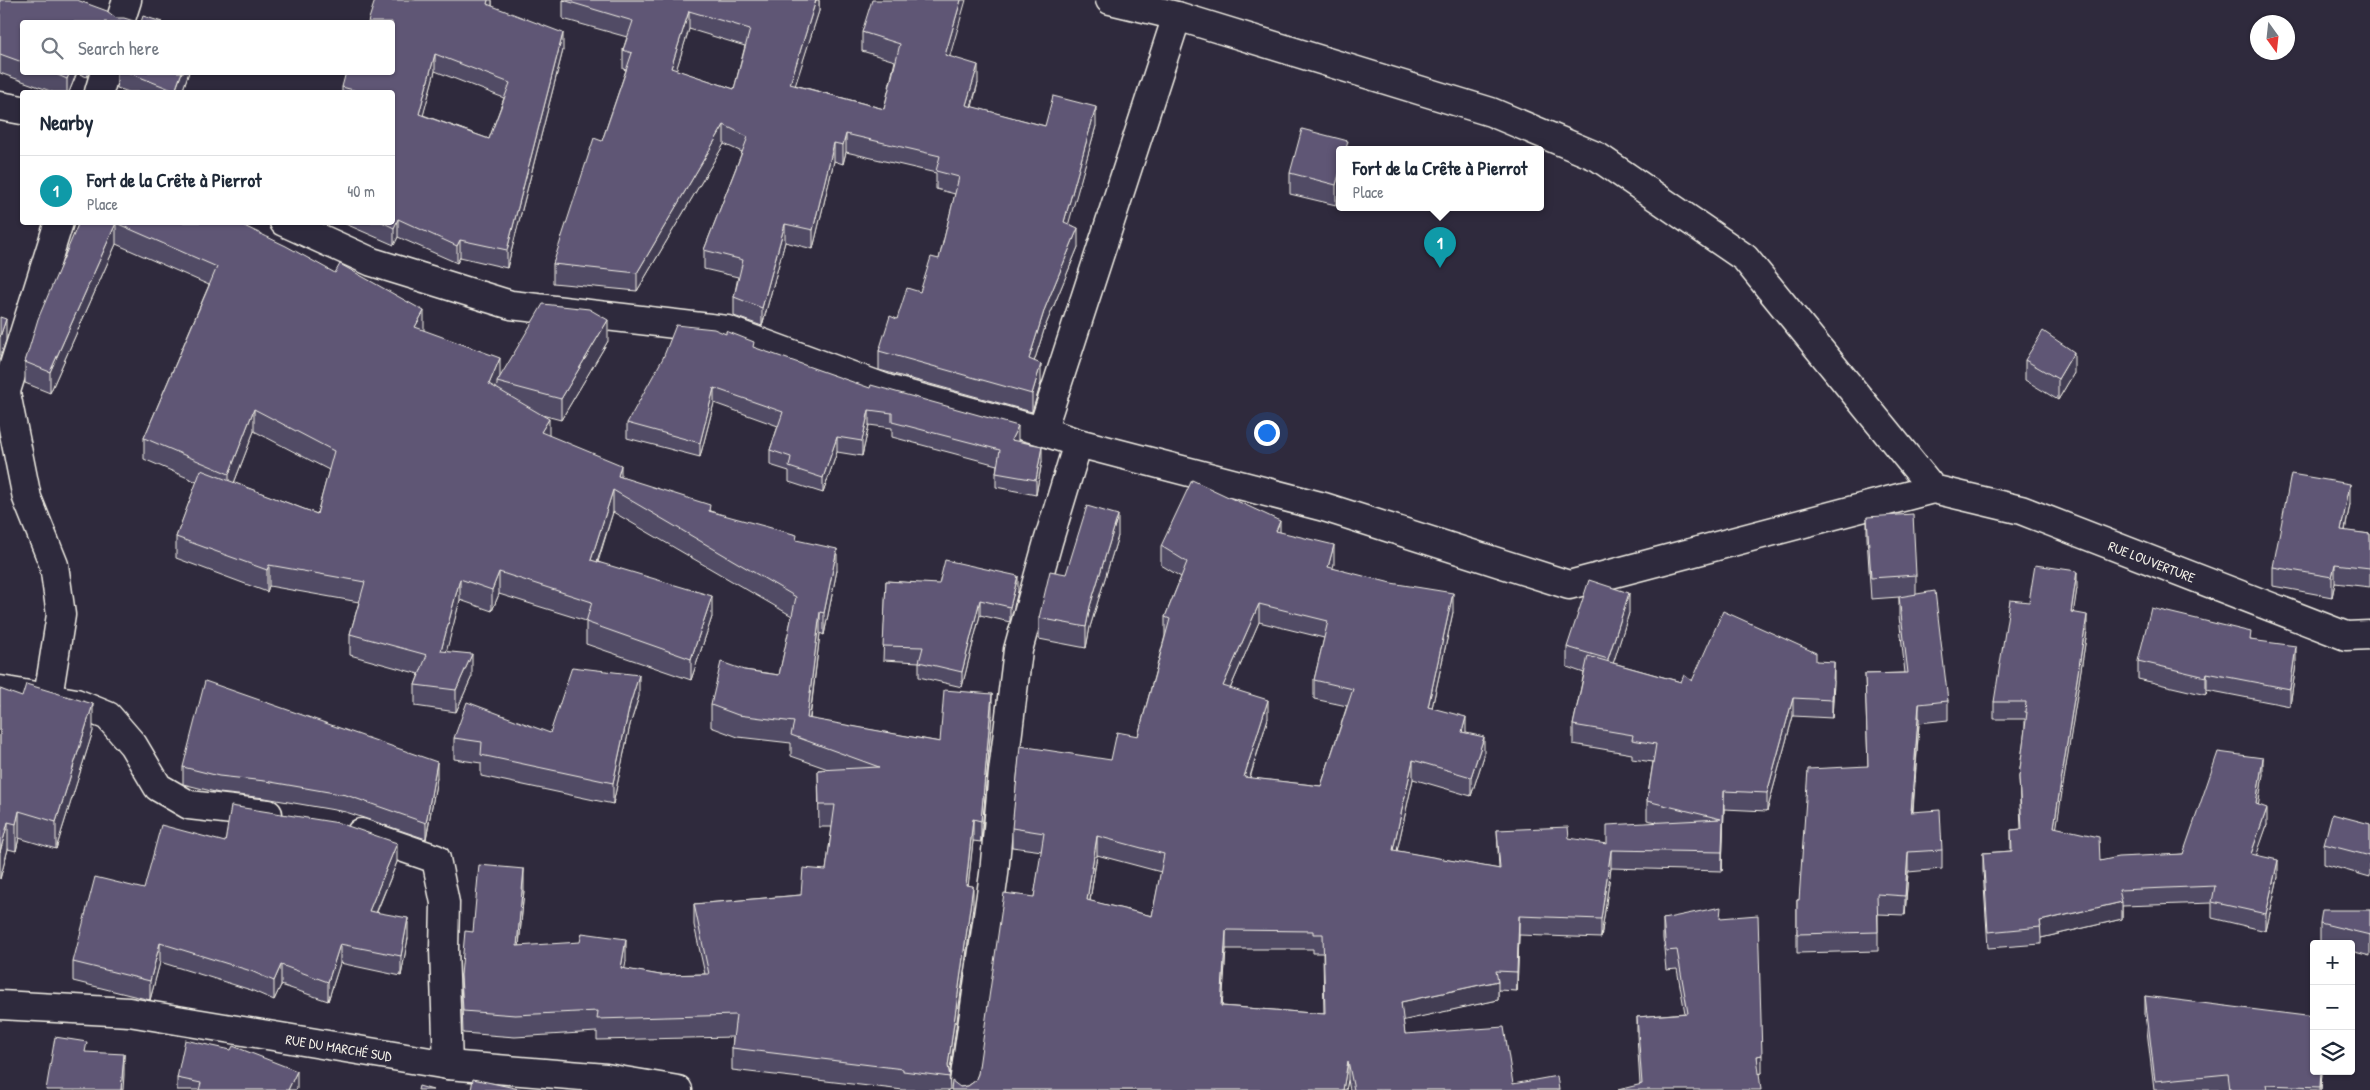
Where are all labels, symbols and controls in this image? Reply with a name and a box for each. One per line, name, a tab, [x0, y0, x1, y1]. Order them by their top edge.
north arrow	[2250, 15, 2295, 60]
search box	[20, 20, 395, 75]
icon: search	[38, 34, 66, 62]
text: Search here	[78, 35, 159, 61]
text: Nearby	[40, 108, 93, 137]
popup	[1336, 146, 1544, 211]
text: Fort de la Crête à Pierrot	[1353, 155, 1527, 181]
text: Fort de la Crête à Pierrot	[87, 167, 262, 193]
text: 1	[53, 180, 59, 202]
text: 40 m	[347, 180, 375, 202]
text: Place	[1353, 181, 1384, 203]
text: Place	[87, 193, 118, 215]
pin: 1	[1424, 227, 1456, 268]
your location	[1254, 420, 1280, 446]
street label: RUE LOUVERTURE	[2106, 535, 2198, 586]
map controls	[2310, 940, 2355, 1075]
button: +	[2310, 940, 2355, 985]
button: −	[2310, 985, 2355, 1030]
street label: RUE DU MARCHÉ SUD	[285, 1029, 394, 1065]
button: layers	[2310, 1030, 2355, 1075]

